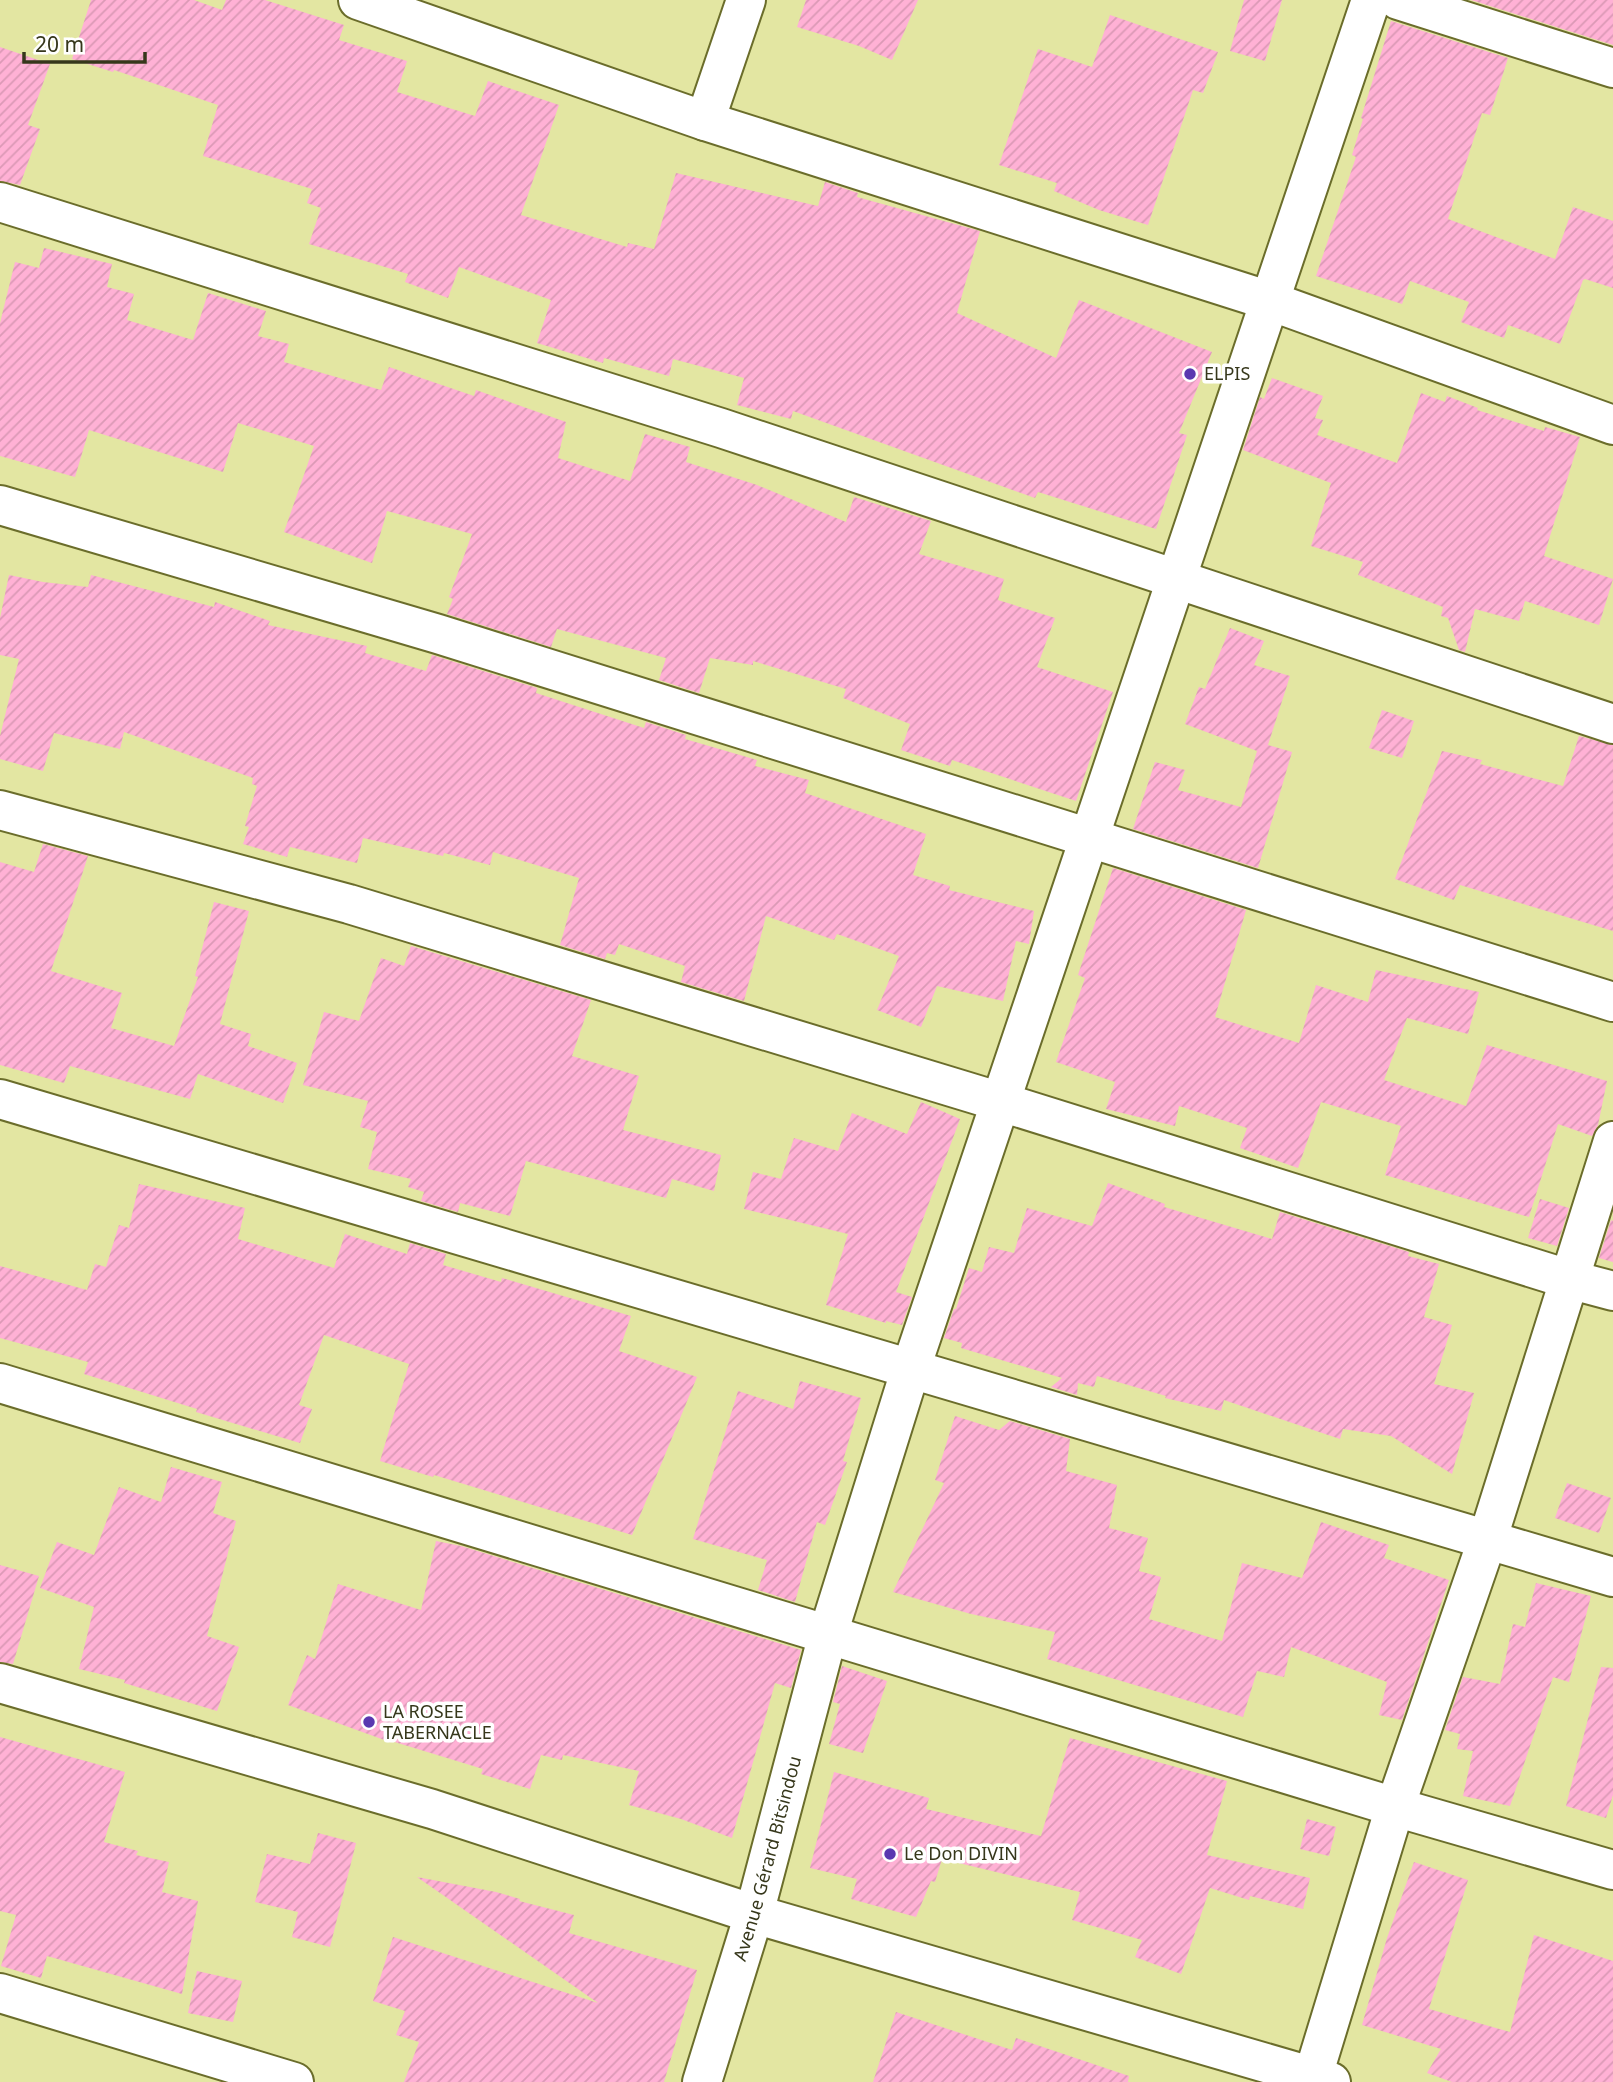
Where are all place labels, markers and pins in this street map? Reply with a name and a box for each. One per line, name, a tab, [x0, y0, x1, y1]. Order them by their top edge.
place label: ELPIS	[1204, 361, 1250, 385]
marker: ELPIS	[1182, 366, 1198, 382]
place label: LA ROSEE TABERNACLE	[383, 1699, 492, 1744]
marker: LA ROSEE TABERNACLE	[361, 1714, 377, 1730]
place label: Le Don DIVIN	[904, 1841, 1018, 1865]
marker: Le Don DIVIN	[882, 1846, 898, 1862]

